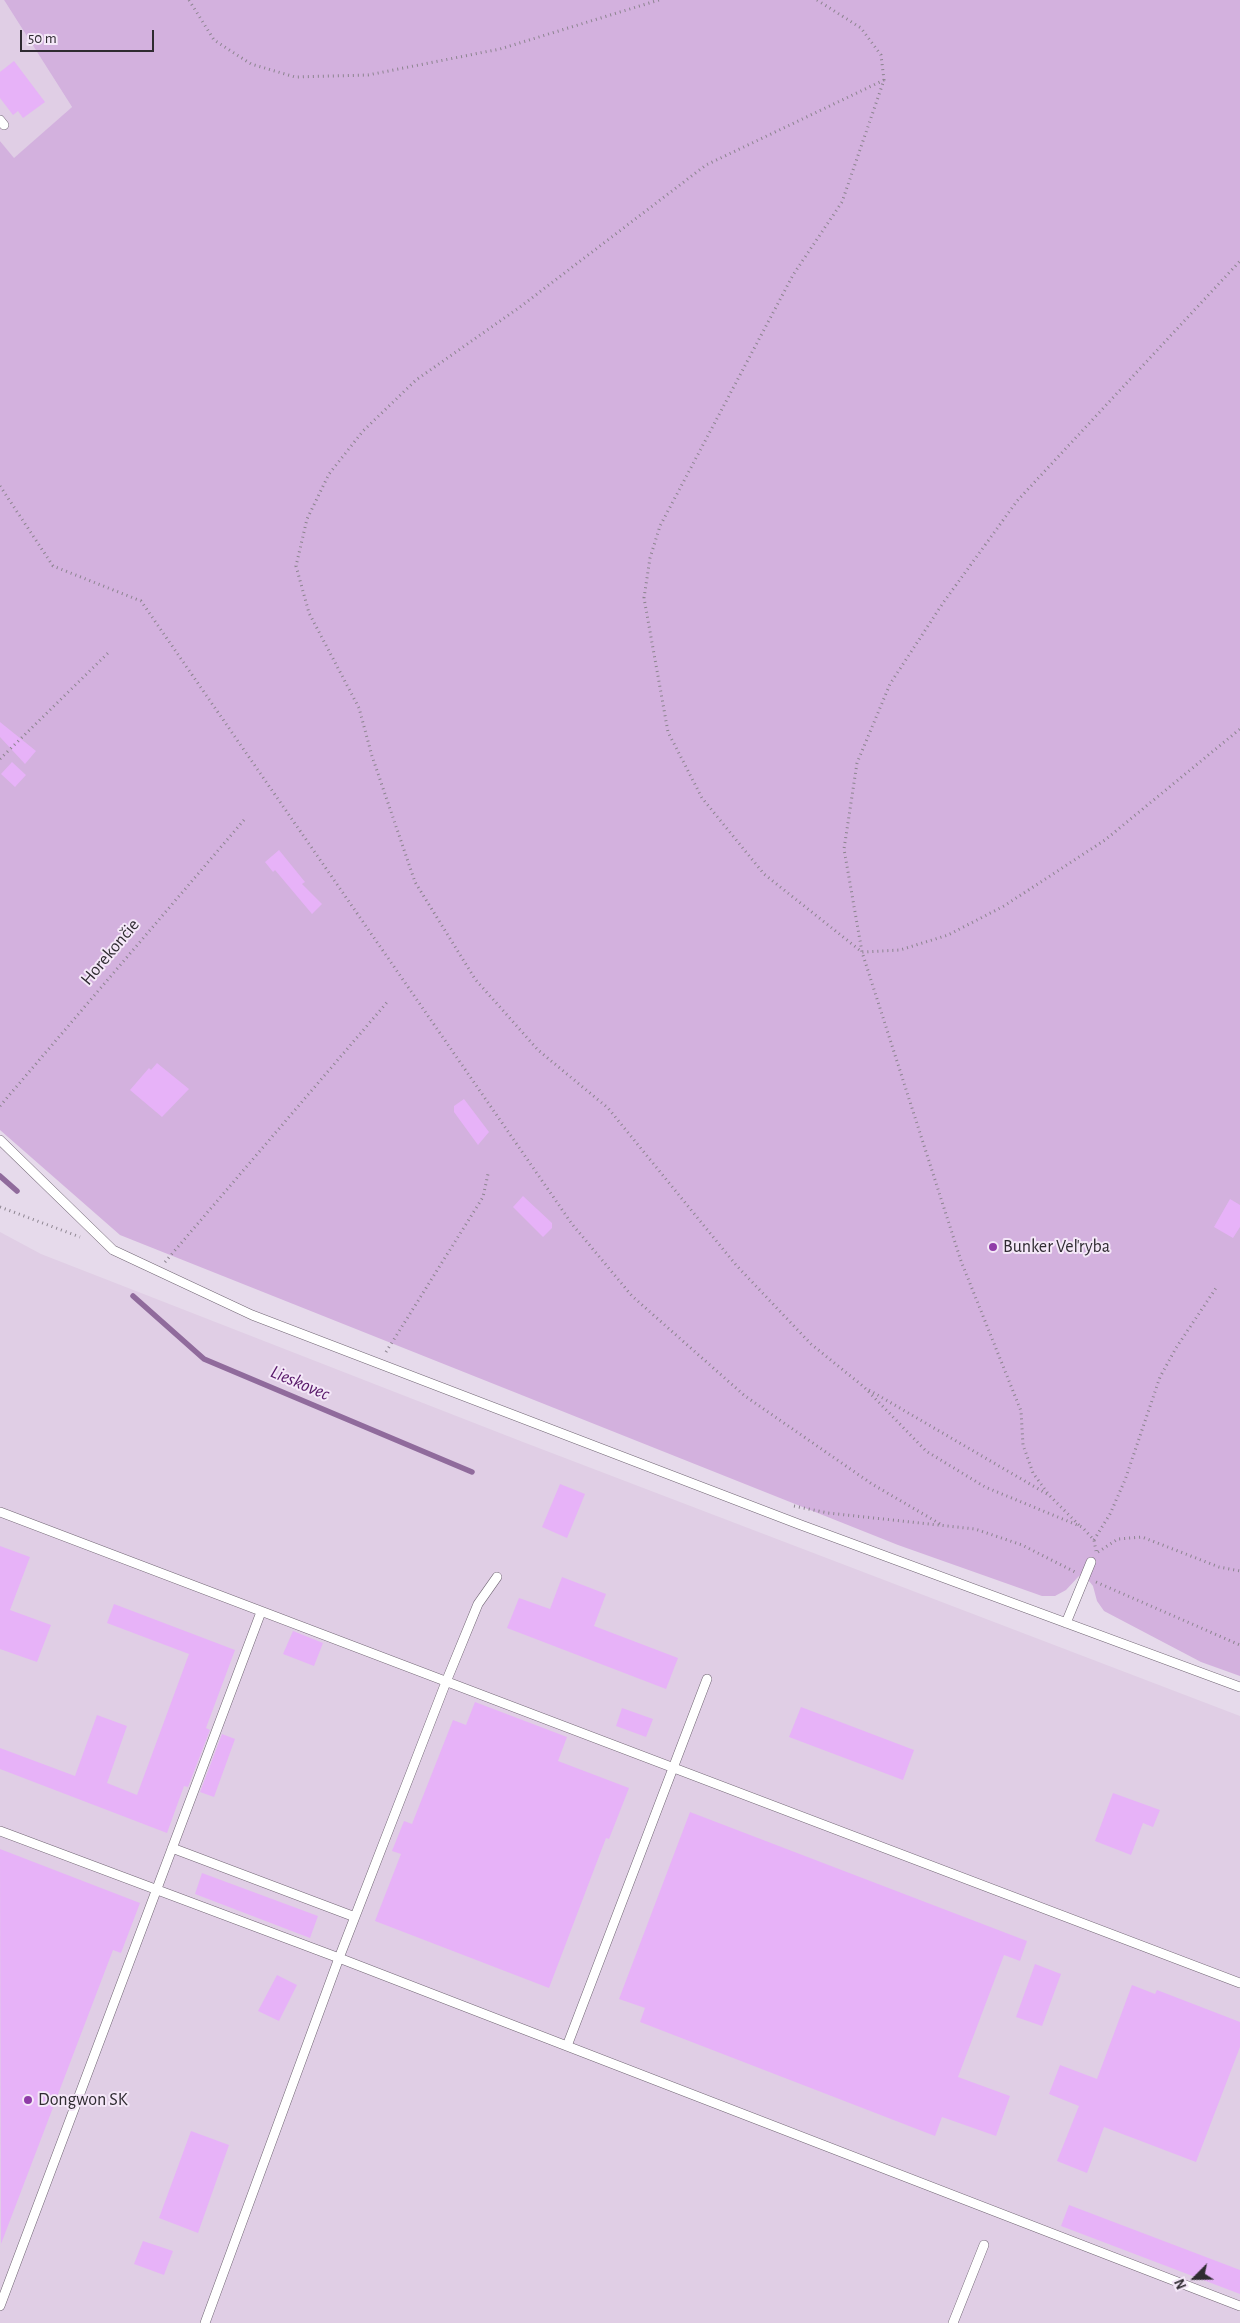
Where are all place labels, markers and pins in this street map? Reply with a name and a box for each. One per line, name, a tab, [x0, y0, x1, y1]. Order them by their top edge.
place label: Bunker Veľryba	[1003, 1236, 1110, 1258]
marker: Bunker Veľryba	[987, 1241, 999, 1253]
place label: Dongwon SK	[38, 2089, 127, 2111]
marker: Dongwon SK	[22, 2094, 34, 2106]

